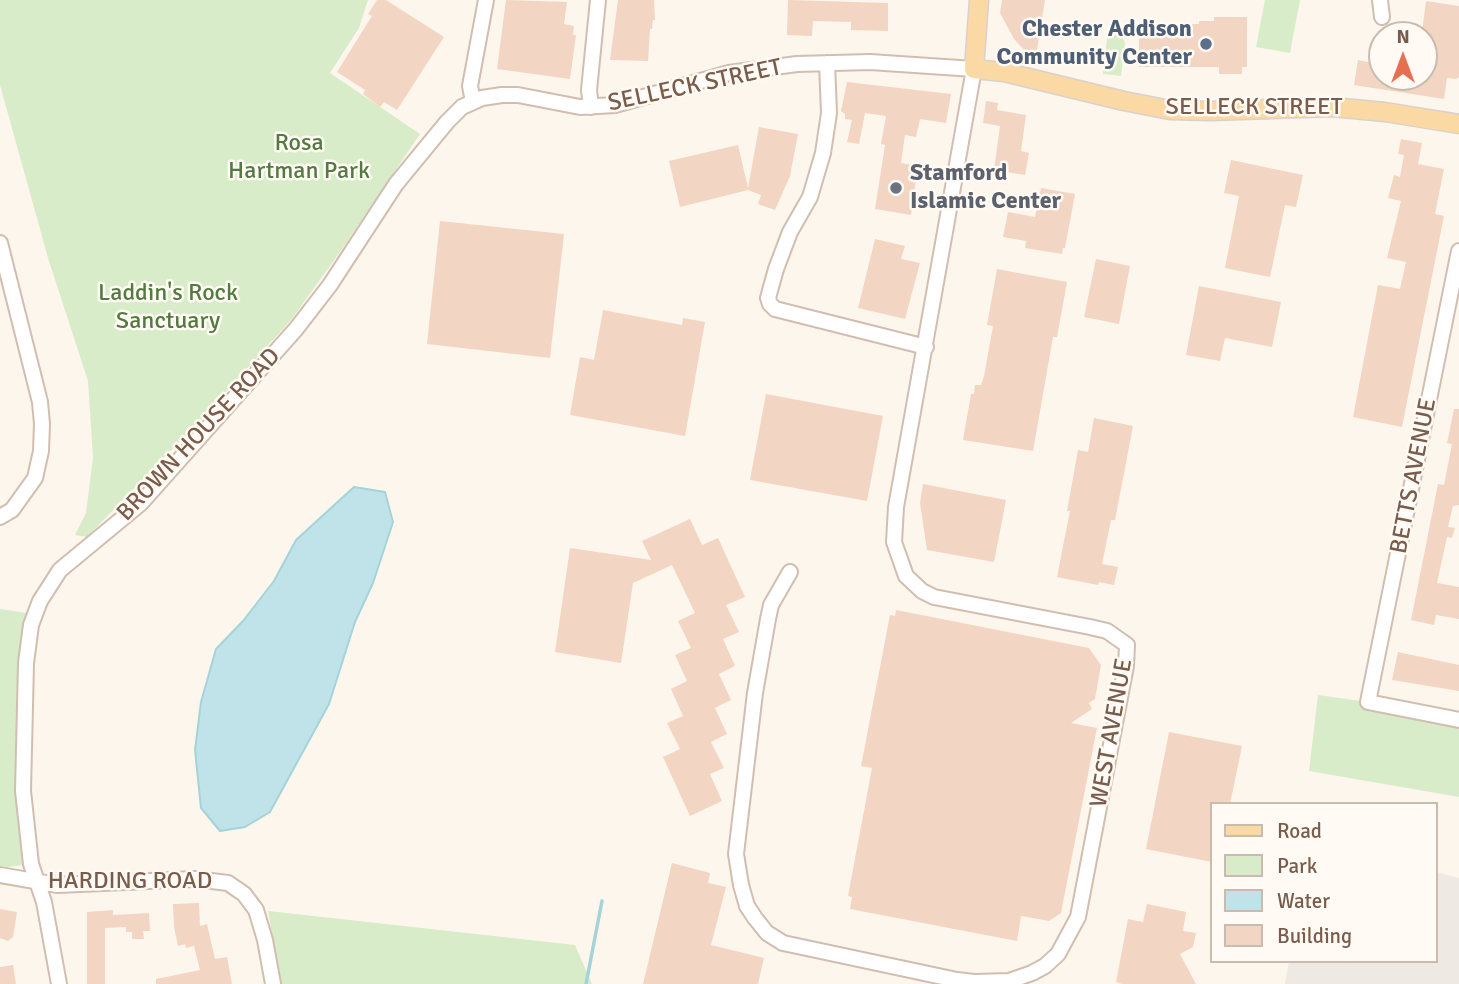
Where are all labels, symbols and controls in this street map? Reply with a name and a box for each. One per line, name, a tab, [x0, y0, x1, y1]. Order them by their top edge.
place label: Chester Addison Community Center	[997, 16, 1192, 72]
north arrow	[1368, 21, 1438, 91]
text: N	[1396, 25, 1410, 49]
marker: Chester Addison Community Center	[1198, 36, 1214, 52]
street label: SELLECK STREET	[606, 54, 784, 118]
street label: SELLECK STREET	[1166, 94, 1342, 122]
park label: Rosa Hartman Park	[228, 130, 370, 186]
place label: Stamford Islamic Center	[910, 160, 1061, 216]
marker: Stamford Islamic Center	[888, 180, 904, 196]
park label: Laddin's Rock Sanctuary	[98, 280, 238, 336]
street label: BROWN HOUSE ROAD	[111, 342, 287, 528]
street label: BETTS AVENUE	[1385, 396, 1443, 556]
street label: WEST AVENUE	[1085, 656, 1139, 810]
legend	[1210, 802, 1438, 963]
text: Road	[1277, 818, 1322, 844]
text: Park	[1277, 853, 1317, 879]
street label: HARDING ROAD	[48, 868, 212, 896]
text: Water	[1277, 888, 1330, 914]
text: Building	[1277, 923, 1352, 949]

